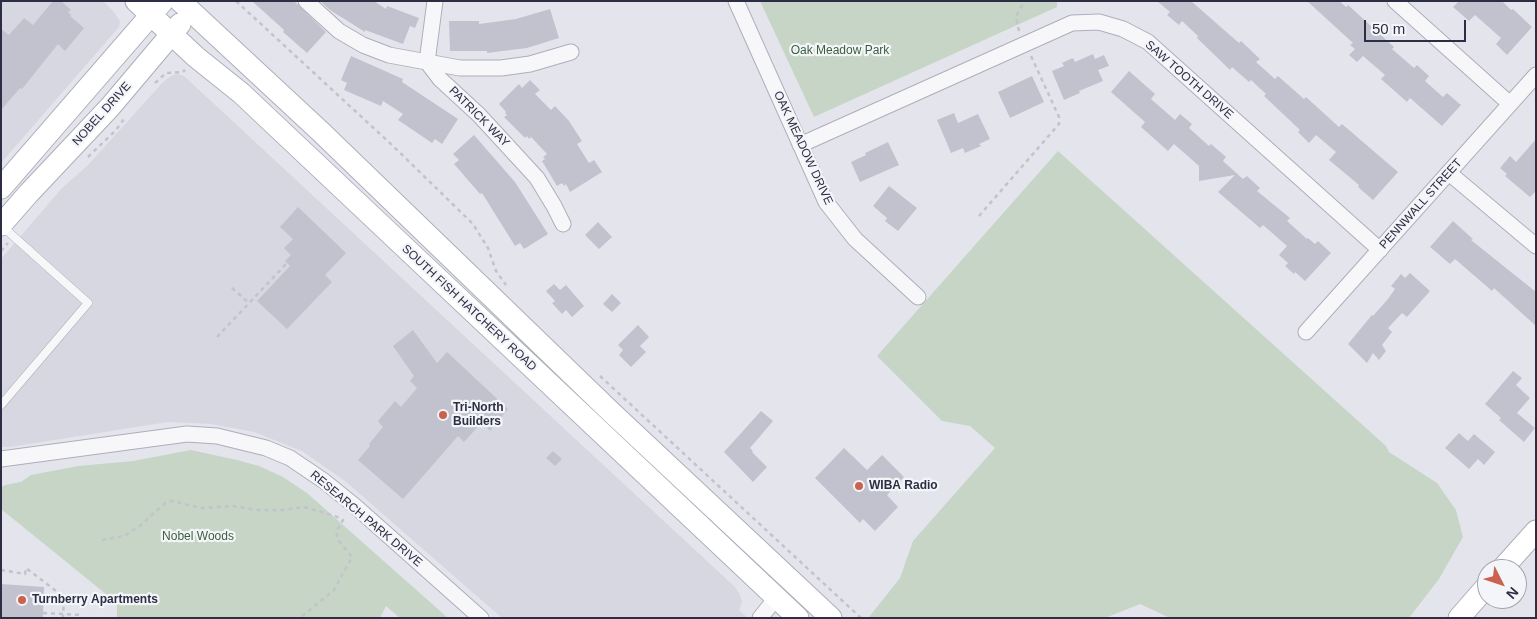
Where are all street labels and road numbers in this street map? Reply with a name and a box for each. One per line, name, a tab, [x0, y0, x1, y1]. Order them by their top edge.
street label: SAW TOOTH DRIVE	[1142, 38, 1236, 122]
street label: NOBEL DRIVE	[70, 79, 134, 149]
street label: PATRICK WAY	[446, 84, 512, 150]
street label: OAK MEADOW DRIVE	[770, 89, 836, 207]
street label: PENNWALL STREET	[1377, 156, 1465, 252]
street label: SOUTH FISH HATCHERY ROAD	[399, 242, 539, 374]
street label: RESEARCH PARK DRIVE	[307, 468, 425, 570]

